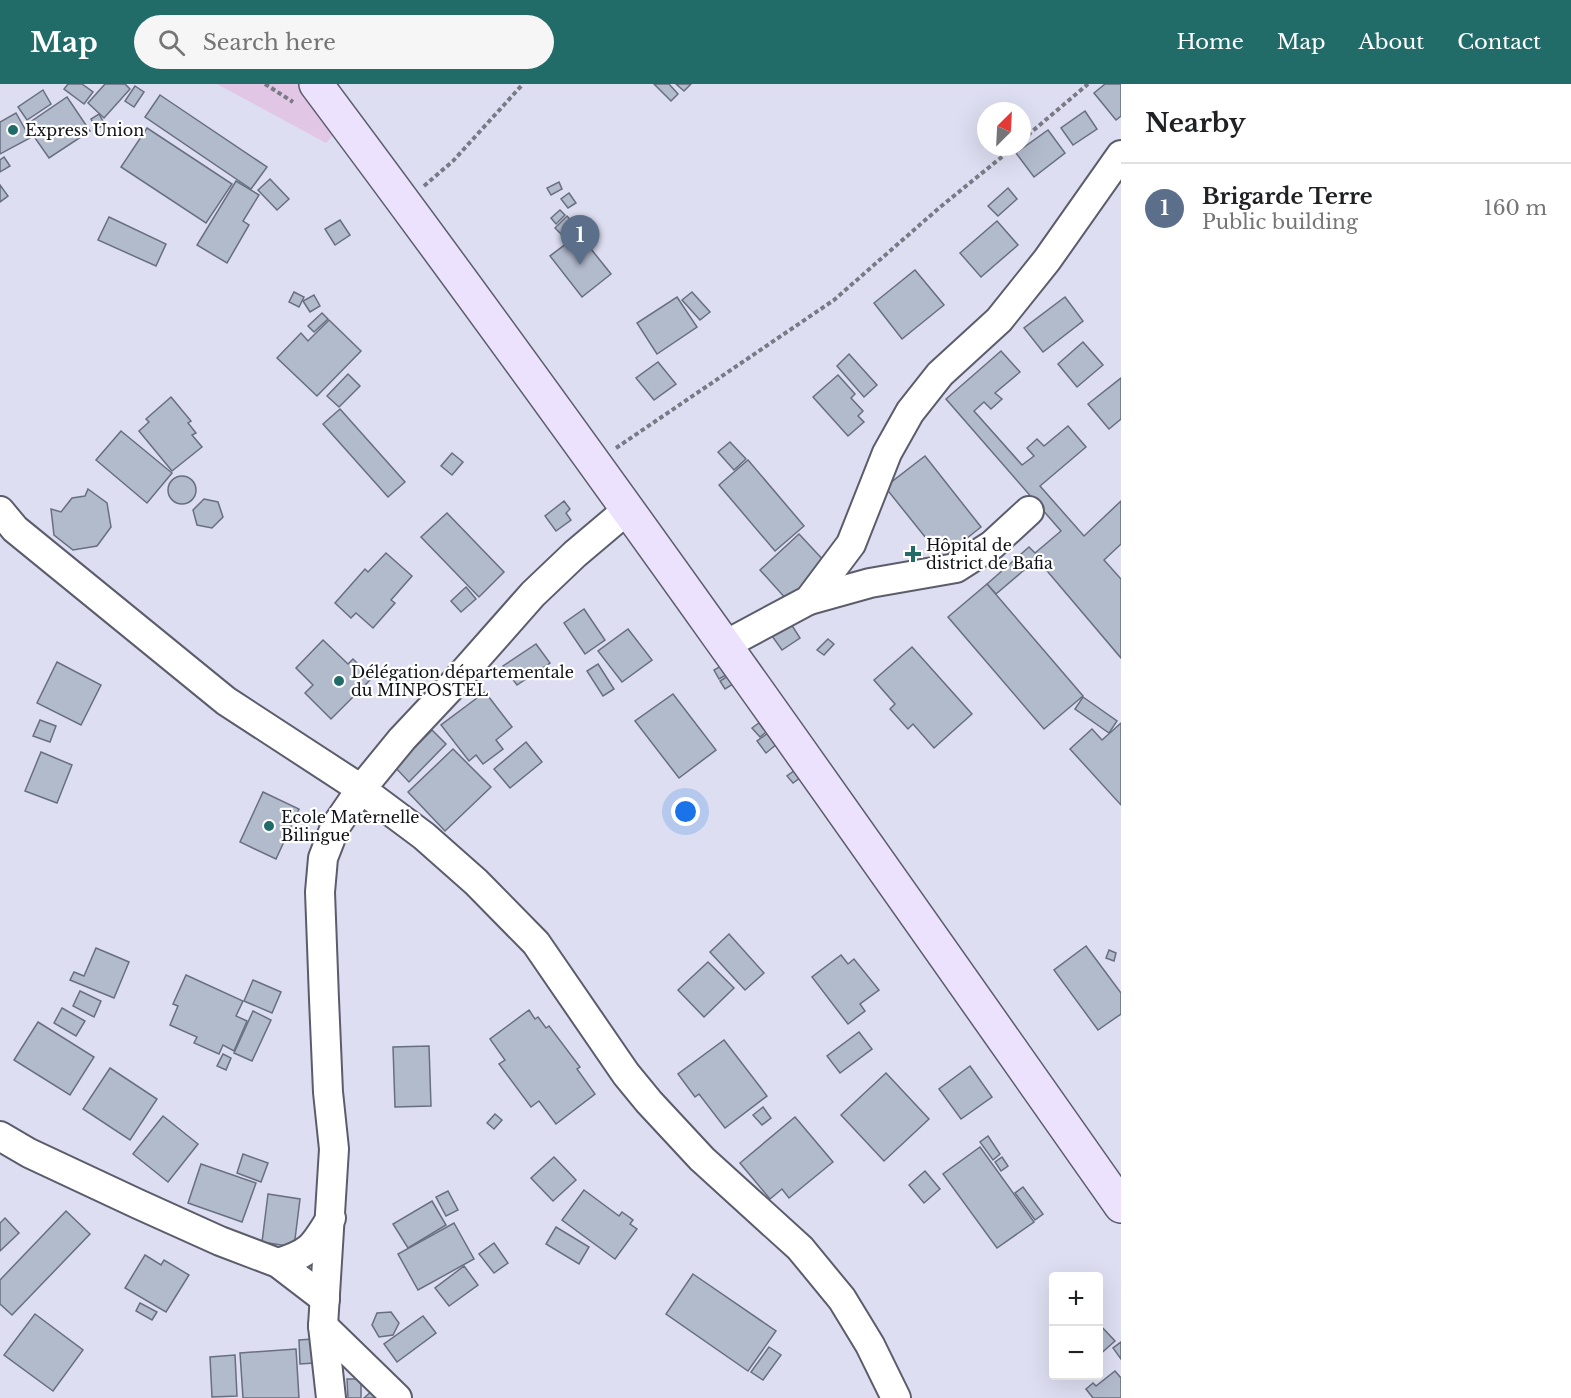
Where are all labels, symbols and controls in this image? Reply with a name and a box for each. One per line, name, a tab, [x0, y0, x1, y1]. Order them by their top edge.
search box	[134, 15, 554, 69]
text: Map	[30, 25, 98, 60]
icon: search	[155, 26, 188, 59]
text: Search here	[203, 29, 336, 56]
text: Home	[1177, 29, 1244, 55]
text: Map	[1277, 29, 1325, 55]
text: About	[1358, 29, 1424, 55]
text: Contact	[1457, 29, 1541, 55]
north arrow	[977, 102, 1031, 156]
text: Nearby	[1145, 107, 1246, 139]
place label: Express Union	[25, 120, 144, 140]
marker: Express Union	[6, 123, 20, 137]
text: Brigarde Terre	[1202, 183, 1373, 210]
text: 1	[1160, 196, 1169, 220]
text: 160 m	[1484, 196, 1547, 220]
text: Public building	[1202, 210, 1358, 234]
pin: 1	[560, 216, 600, 265]
place label: Hôpital de district de Bafia	[926, 535, 1053, 573]
marker: Hôpital de district de Bafia	[904, 545, 922, 563]
place label: Délégation départementale du MINPOSTEL	[351, 662, 574, 700]
marker: Délégation départementale du MINPOSTEL	[332, 674, 346, 688]
your location	[671, 797, 700, 826]
place label: Ecole Maternelle Bilingue	[281, 807, 420, 845]
marker: Ecole Maternelle Bilingue	[262, 819, 276, 833]
map controls	[1049, 1272, 1103, 1380]
button: +	[1049, 1272, 1103, 1326]
button: −	[1049, 1326, 1103, 1380]

